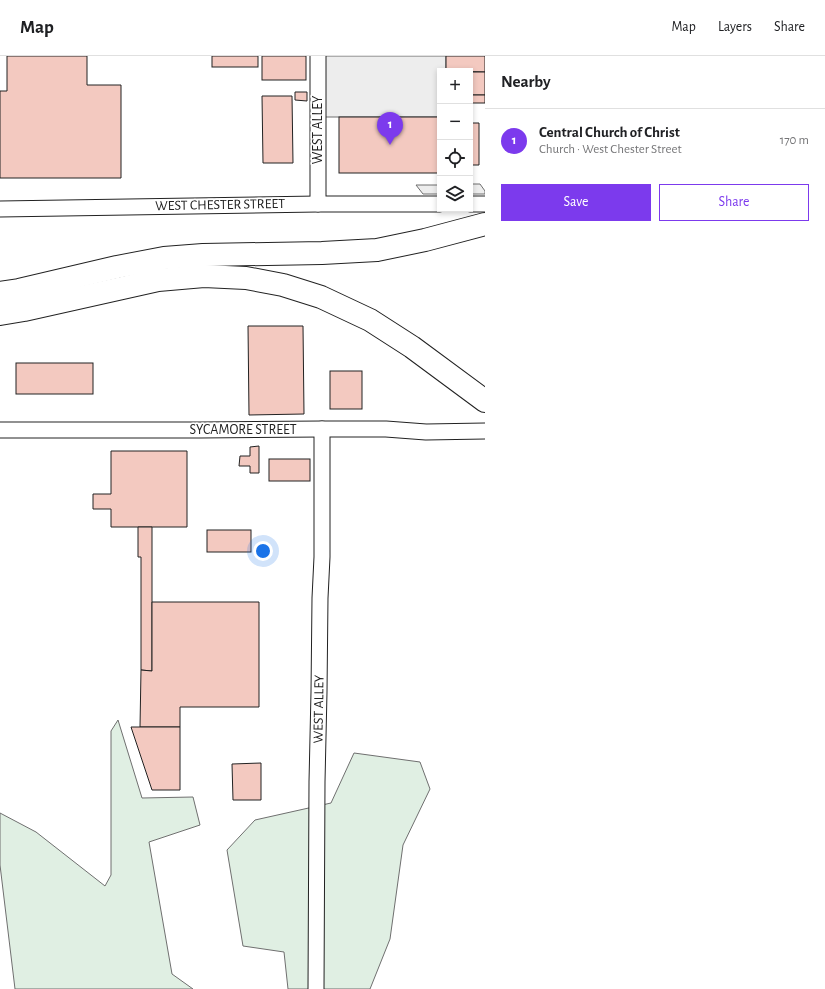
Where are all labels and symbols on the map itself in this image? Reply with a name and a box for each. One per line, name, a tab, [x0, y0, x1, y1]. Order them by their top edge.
street label: WEST ALLEY	[311, 95, 325, 164]
pin: 1	[377, 112, 403, 145]
street label: WEST CHESTER STREET	[155, 197, 285, 213]
street label: SYCAMORE STREET	[189, 423, 297, 437]
your location	[253, 541, 273, 561]
street label: WEST ALLEY	[311, 674, 327, 743]

